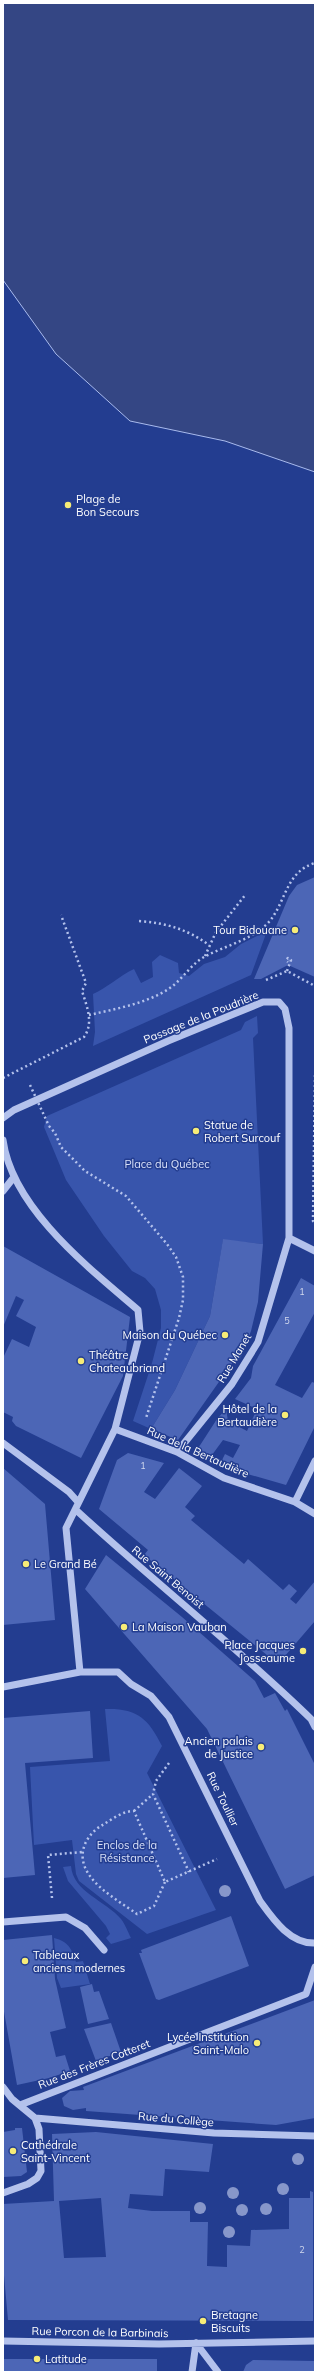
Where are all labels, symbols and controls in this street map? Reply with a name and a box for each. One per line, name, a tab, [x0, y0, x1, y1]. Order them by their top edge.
place label: Plage de Bon Secours	[76, 492, 139, 519]
marker: Plage de Bon Secours	[63, 500, 73, 510]
place label: Tour Bidouane	[213, 923, 287, 937]
marker: Tour Bidouane	[290, 925, 300, 935]
street label: Passage de la Poudrière	[142, 988, 261, 1046]
place label: Statue de Robert Surcouf	[204, 1118, 280, 1145]
marker: Statue de Robert Surcouf	[191, 1126, 201, 1136]
park label: Place du Québec	[124, 1157, 210, 1171]
house number: 1	[299, 1286, 305, 1297]
house number: 5	[284, 1315, 290, 1326]
place label: Maison du Québec	[123, 1328, 218, 1342]
marker: Maison du Québec	[220, 1330, 230, 1340]
street label: Rue Manet	[214, 1331, 254, 1385]
place label: Théâtre Chateaubriand	[89, 1348, 165, 1375]
marker: Théâtre Chateaubriand	[76, 1356, 86, 1366]
place label: Hôtel de la Bertaudière	[217, 1402, 277, 1429]
marker: Hôtel de la Bertaudière	[280, 1410, 290, 1420]
street label: Rue de la Bertaudière	[145, 1423, 251, 1481]
house number: 1	[140, 1460, 146, 1471]
street label: Rue Saint Benoist	[129, 1543, 207, 1611]
place label: Le Grand Bé	[34, 1557, 97, 1571]
marker: Le Grand Bé	[21, 1559, 31, 1569]
place label: La Maison Vauban	[132, 1620, 227, 1634]
marker: La Maison Vauban	[119, 1622, 129, 1632]
place label: Place Jacques Josseaume	[224, 1638, 295, 1665]
marker: Place Jacques Josseaume	[298, 1646, 308, 1656]
place label: Ancien palais de Justice	[185, 1734, 253, 1761]
marker: Ancien palais de Justice	[256, 1742, 266, 1752]
street label: Rue Toullier	[204, 1769, 242, 1829]
park label: Enclos de la Résistance	[97, 1838, 157, 1865]
place label: Tableaux anciens modernes	[33, 1948, 125, 1975]
marker: Tableaux anciens modernes	[20, 1956, 30, 1966]
place label: Lycée Institution Saint-Malo	[167, 2030, 249, 2057]
street label: Rue des Frères Cotteret	[36, 2036, 152, 2092]
marker: Lycée Institution Saint-Malo	[252, 2038, 262, 2048]
street label: Rue du Collège	[138, 2109, 214, 2129]
place label: Cathédrale Saint-Vincent	[21, 2138, 90, 2165]
marker: Cathédrale Saint-Vincent	[8, 2146, 18, 2156]
house number: 2	[299, 2244, 305, 2255]
place label: Bretagne Biscuits	[211, 2308, 258, 2335]
marker: Bretagne Biscuits	[198, 2316, 208, 2326]
street label: Rue Porcon de la Barbinais	[31, 2324, 169, 2340]
place label: Latitude	[45, 2352, 87, 2366]
marker: Latitude	[32, 2354, 42, 2364]

